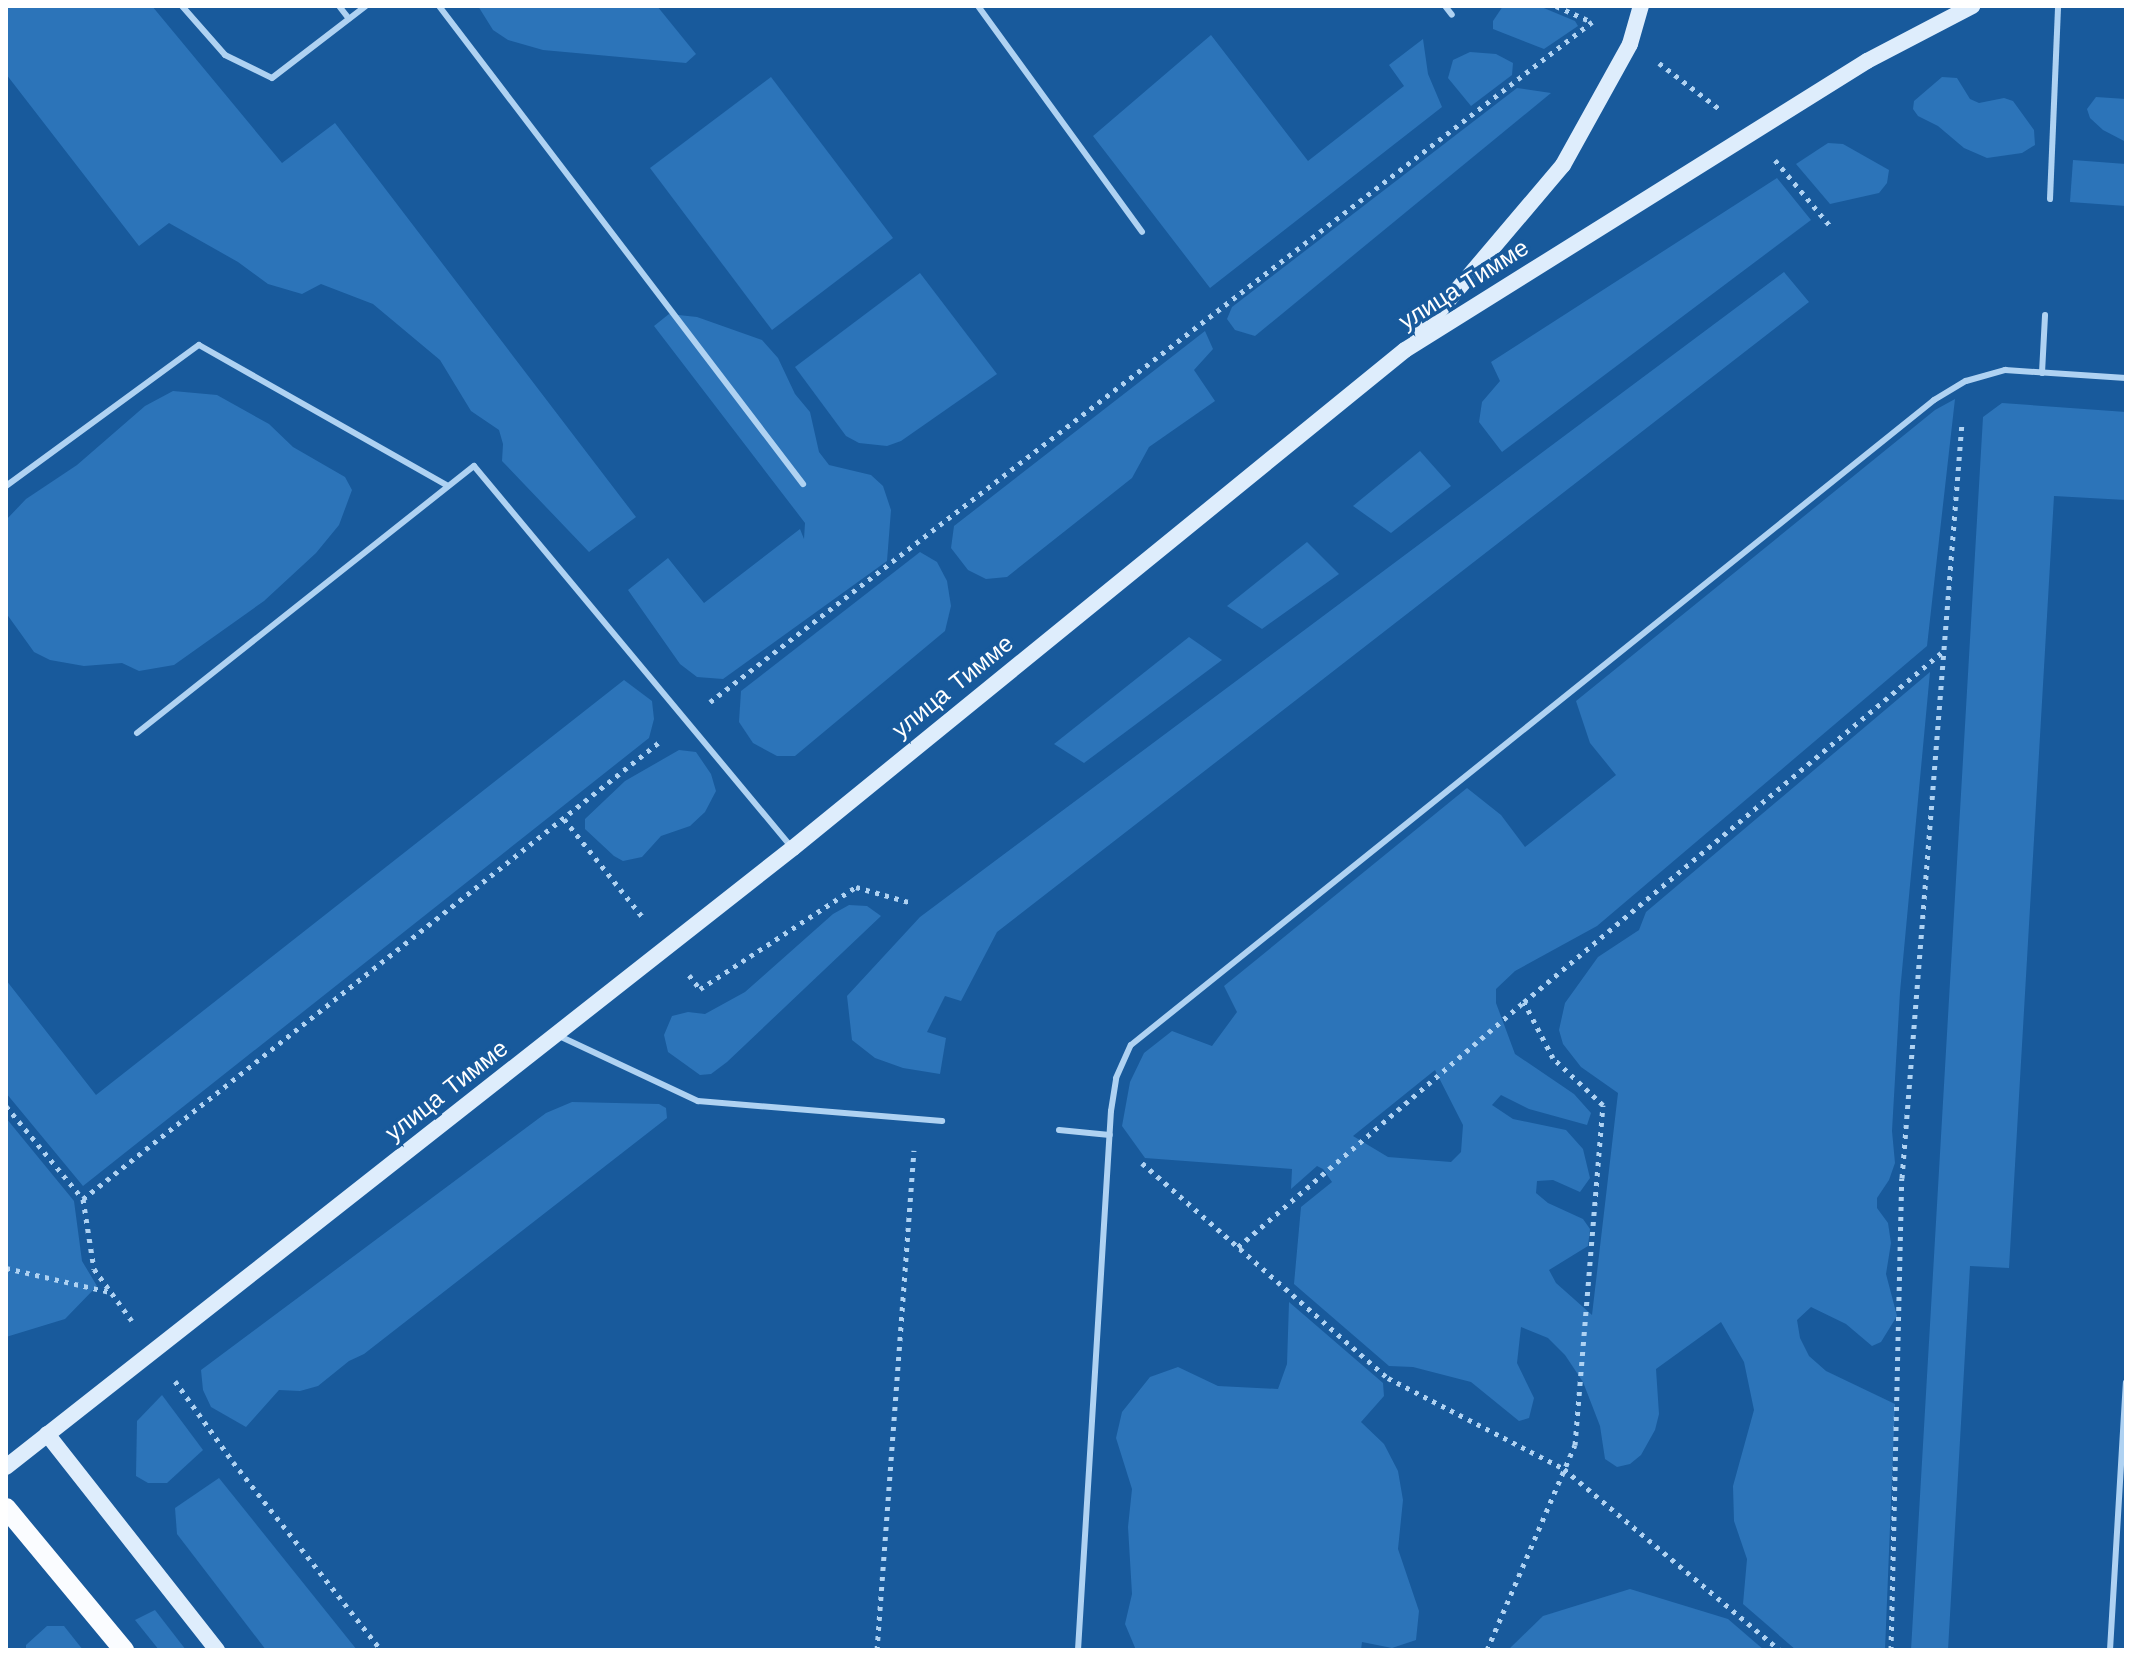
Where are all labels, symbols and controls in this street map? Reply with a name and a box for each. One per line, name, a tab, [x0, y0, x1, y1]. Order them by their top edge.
street label: улица Тимме	[1394, 234, 1534, 336]
street label: улица Тимме	[887, 629, 1019, 745]
street label: улица Тимме	[380, 1034, 514, 1148]

